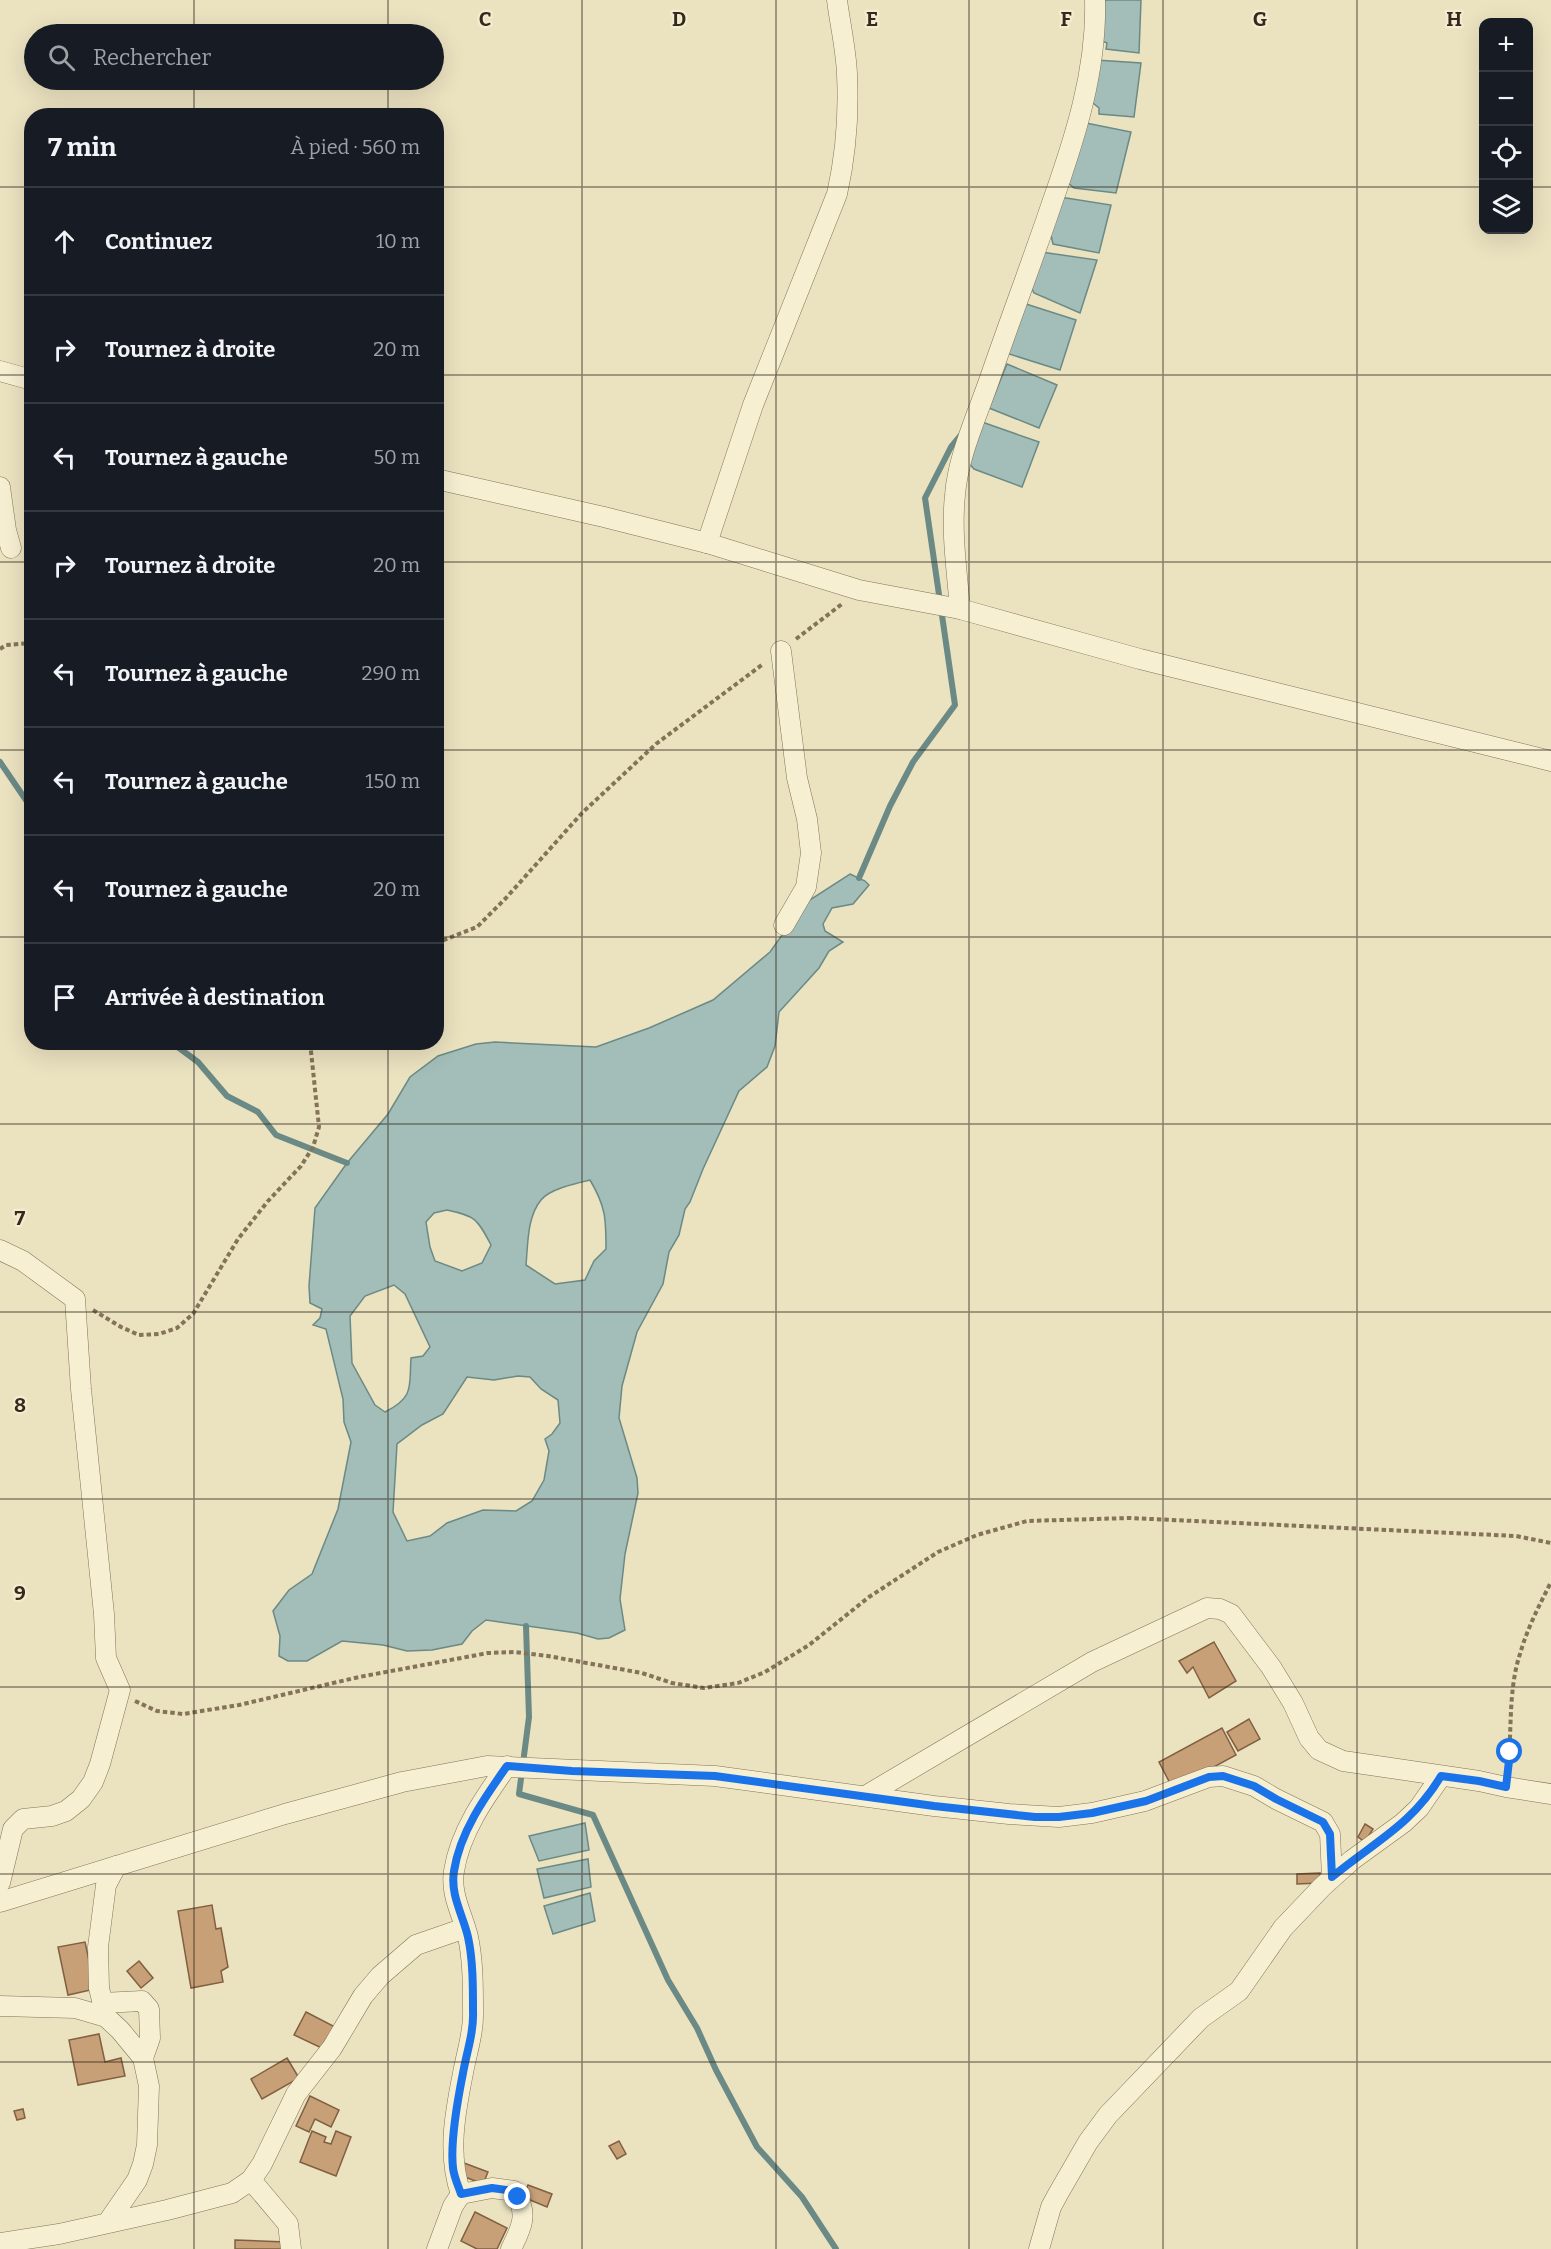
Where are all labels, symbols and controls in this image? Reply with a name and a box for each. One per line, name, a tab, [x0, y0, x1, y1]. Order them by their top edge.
text: C	[479, 7, 491, 31]
text: D	[672, 7, 686, 31]
text: E	[866, 7, 878, 31]
text: F	[1060, 7, 1072, 31]
text: G	[1253, 7, 1267, 31]
text: H	[1446, 7, 1462, 31]
map controls	[1479, 18, 1533, 234]
button: +	[1479, 18, 1533, 72]
search box	[24, 24, 444, 90]
icon: search	[45, 41, 78, 74]
text: Rechercher	[93, 44, 211, 71]
button: −	[1479, 72, 1533, 126]
button: locate	[1479, 126, 1533, 180]
text: 7 min	[48, 132, 116, 163]
text: À pied · 560 m	[291, 135, 420, 159]
button: layers	[1479, 180, 1533, 234]
icon: ahead	[48, 225, 81, 258]
text: Continuez	[105, 228, 212, 255]
text: 10 m	[376, 229, 420, 253]
icon: right	[48, 333, 81, 366]
text: Tournez à droite	[105, 336, 275, 363]
text: 20 m	[373, 337, 420, 361]
icon: left	[48, 441, 81, 474]
text: Tournez à gauche	[105, 444, 288, 471]
text: 50 m	[373, 445, 420, 469]
icon: right	[48, 549, 81, 582]
text: Tournez à droite	[105, 552, 275, 579]
text: 20 m	[373, 553, 420, 577]
icon: left	[48, 657, 81, 690]
text: Tournez à gauche	[105, 660, 288, 687]
text: 290 m	[362, 661, 420, 685]
icon: left	[48, 765, 81, 798]
text: Tournez à gauche	[105, 768, 288, 795]
text: 150 m	[365, 769, 420, 793]
icon: left	[48, 873, 81, 906]
text: Tournez à gauche	[105, 876, 288, 903]
text: 20 m	[373, 877, 420, 901]
icon: arrive	[48, 981, 81, 1014]
text: Arrivée à destination	[105, 984, 325, 1011]
text: 7	[15, 1206, 26, 1230]
text: 8	[14, 1393, 26, 1417]
text: 9	[14, 1581, 26, 1605]
route start	[1496, 1738, 1522, 1764]
route end	[504, 2183, 530, 2209]

